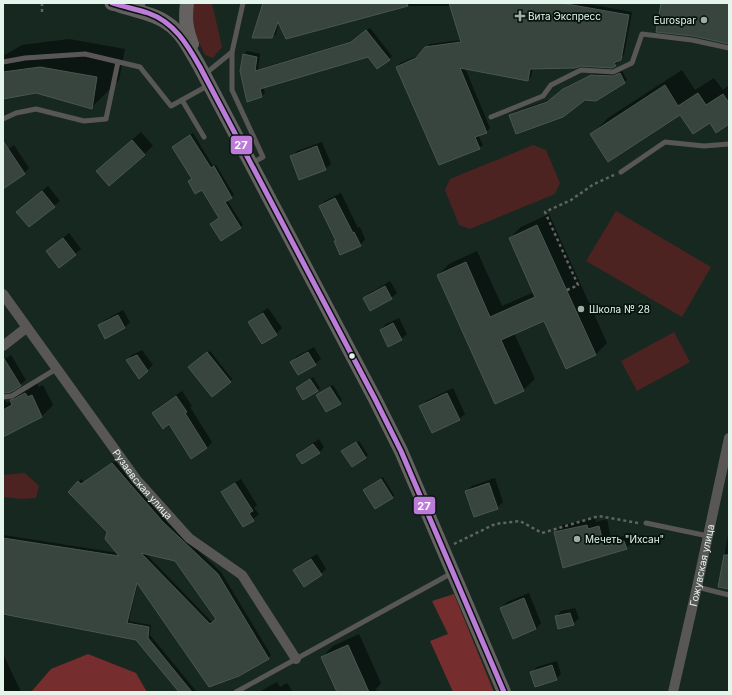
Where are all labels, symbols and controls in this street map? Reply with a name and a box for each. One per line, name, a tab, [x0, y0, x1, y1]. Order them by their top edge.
place label: Вита Экспресс	[528, 10, 601, 22]
marker: Вита Экспресс	[515, 11, 525, 21]
place label: Eurospar	[654, 14, 696, 26]
marker: Eurospar	[699, 15, 709, 25]
line badge: 27	[230, 135, 253, 155]
text: 27	[234, 138, 248, 152]
place label: Школа № 28	[589, 303, 650, 315]
marker: Школа № 28	[576, 304, 586, 314]
unlabelled marker	[347, 351, 357, 361]
street label: Рузаевская улица	[110, 447, 175, 522]
line badge: 27	[413, 496, 436, 515]
text: 27	[417, 499, 431, 513]
street label: Гожувская улица	[687, 523, 716, 607]
place label: Мечеть "Ихсан"	[585, 533, 664, 545]
marker: Мечеть "Ихсан"	[572, 534, 582, 544]

